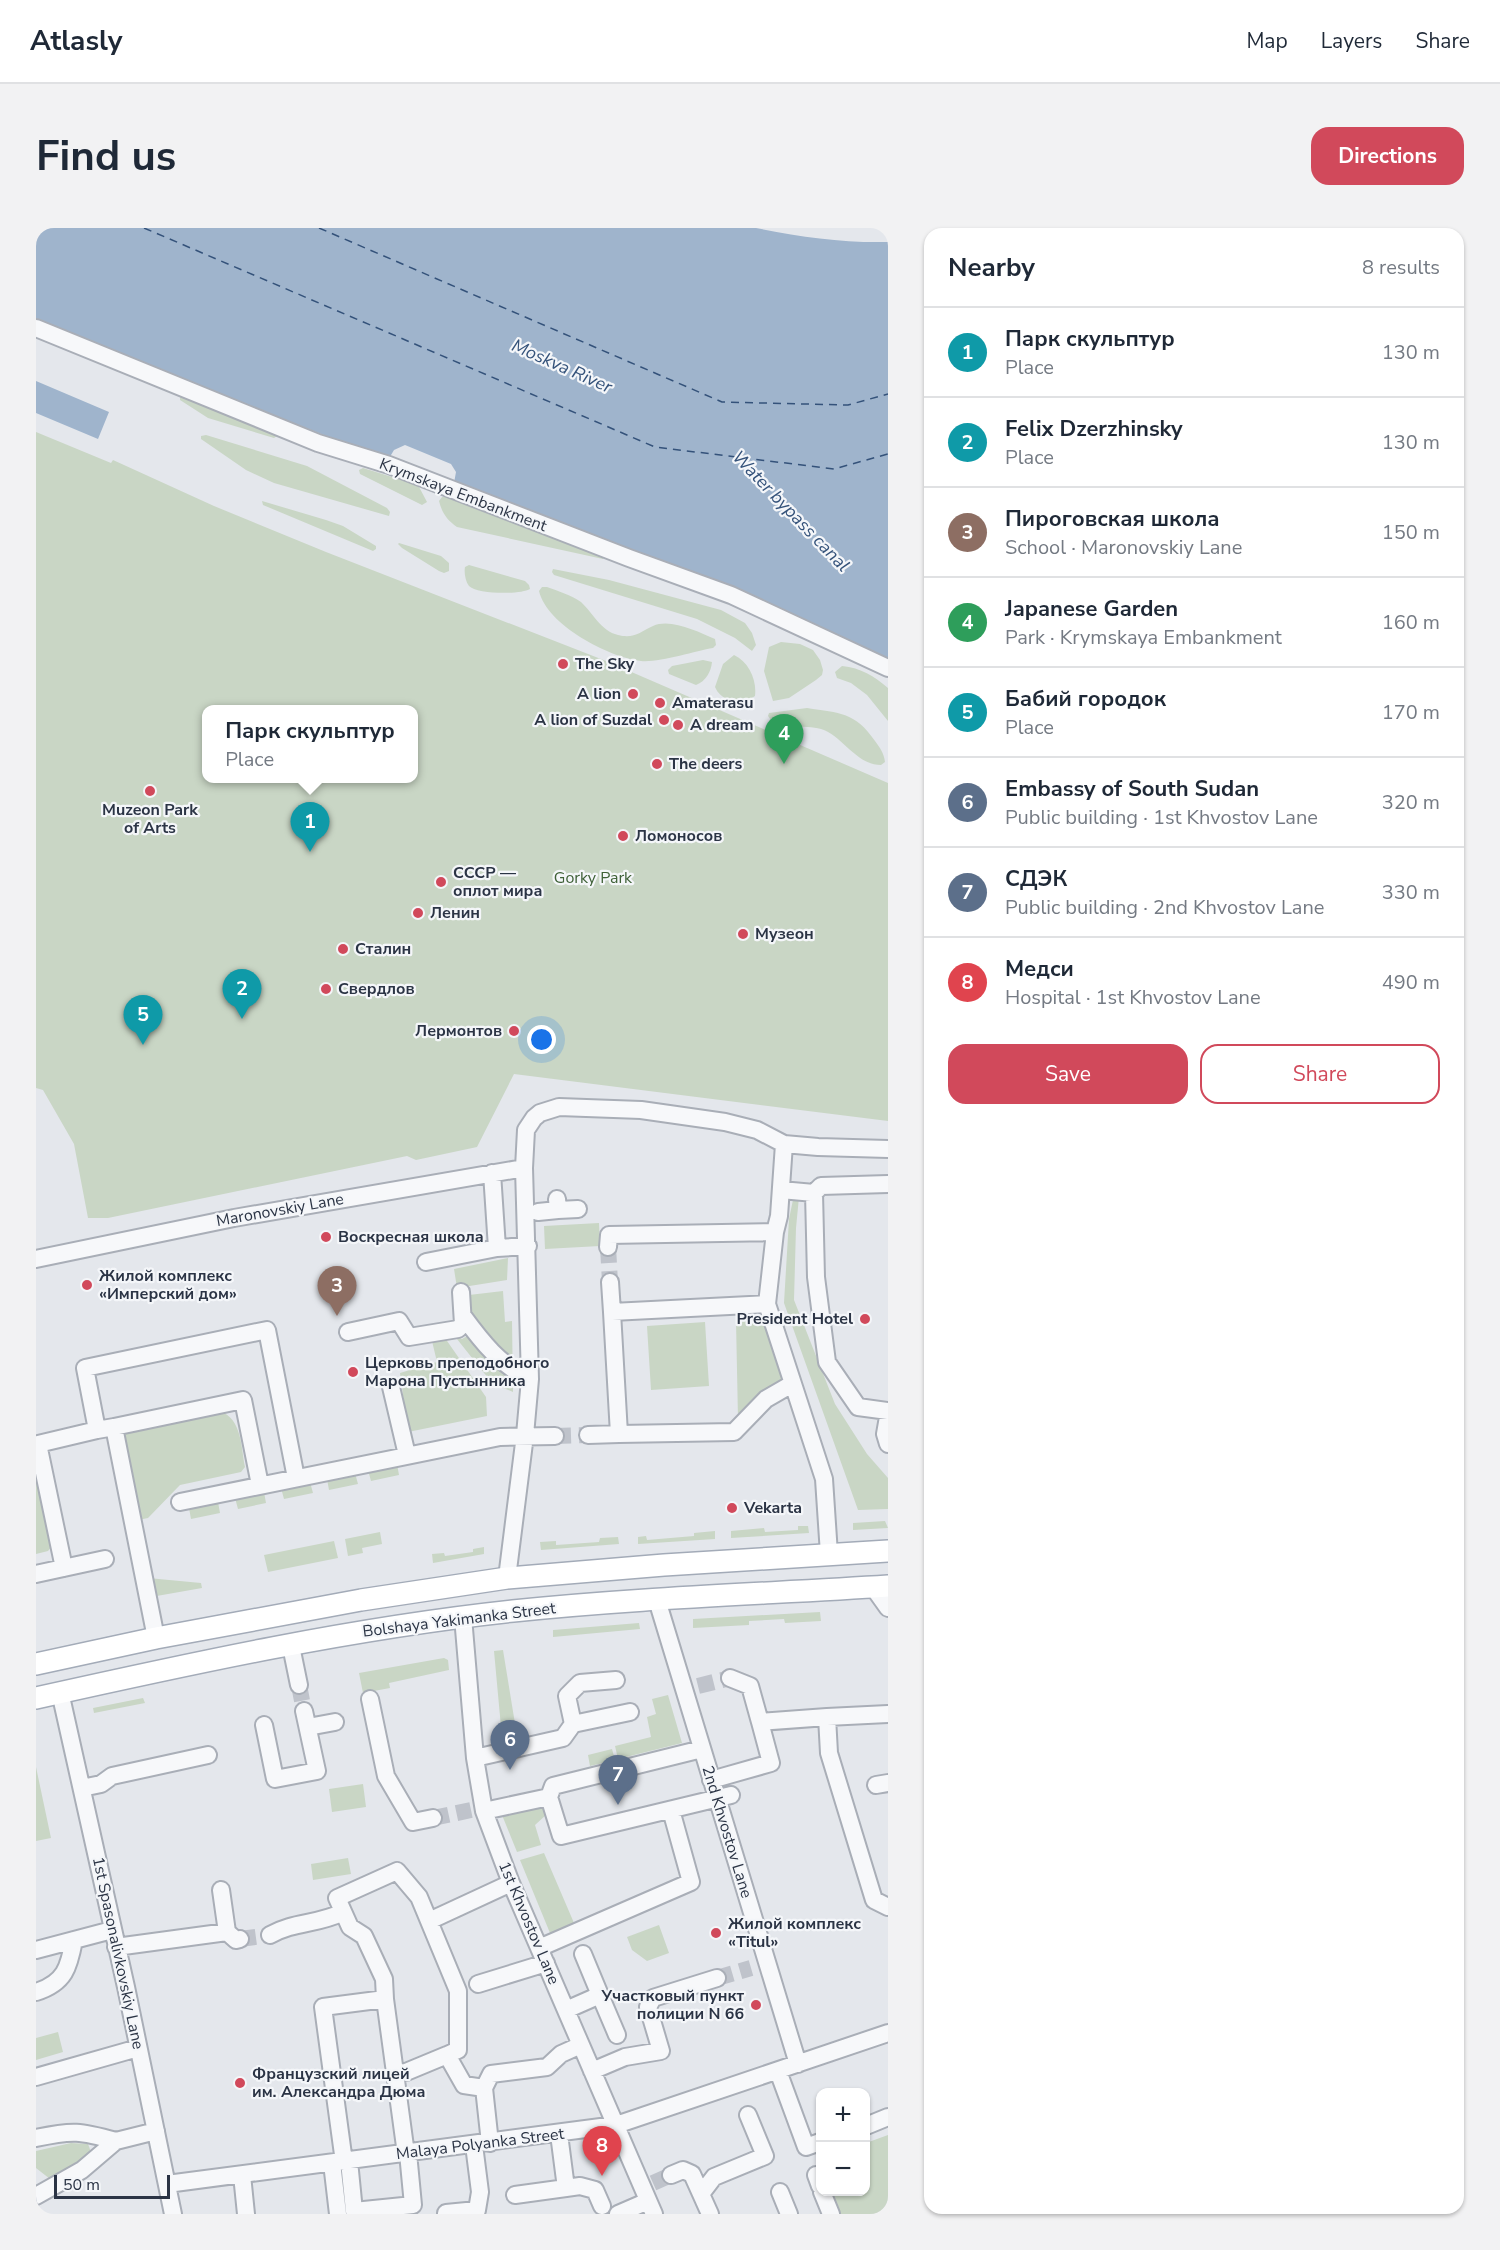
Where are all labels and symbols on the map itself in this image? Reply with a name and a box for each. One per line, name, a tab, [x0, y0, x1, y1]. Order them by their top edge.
water label: Moskva River	[508, 333, 616, 399]
water label: Water bypass canal	[727, 445, 855, 577]
street label: Krymskaya Embankment	[376, 453, 550, 537]
place label: The Sky	[575, 653, 635, 675]
marker: The Sky	[556, 657, 570, 671]
place label: A lion	[577, 683, 621, 705]
marker: A lion	[626, 687, 640, 701]
place label: Amaterasu	[672, 692, 753, 714]
marker: Amaterasu	[653, 696, 667, 710]
place label: A lion of Suzdal	[534, 709, 652, 731]
marker: A lion of Suzdal	[657, 713, 671, 727]
place label: A dream	[690, 714, 753, 736]
pin: 4	[764, 714, 804, 764]
marker: A dream	[671, 718, 685, 732]
place label: The deers	[669, 753, 742, 775]
marker: The deers	[650, 757, 664, 771]
marker: Muzeon Park of Arts	[143, 784, 157, 798]
place label: Muzeon Park of Arts	[102, 799, 198, 839]
pin: 1	[290, 802, 330, 852]
place label: Ломоносов	[635, 825, 722, 847]
marker: Ломоносов	[616, 829, 630, 843]
place label: СССР — оплот мира	[453, 862, 542, 902]
park label: Gorky Park	[554, 867, 633, 889]
marker: СССР — оплот мира	[434, 875, 448, 889]
place label: Ленин	[430, 902, 480, 924]
marker: Ленин	[411, 906, 425, 920]
place label: Музеон	[755, 923, 814, 945]
marker: Музеон	[736, 927, 750, 941]
place label: Сталин	[355, 938, 411, 960]
marker: Сталин	[336, 942, 350, 956]
pin: 2	[222, 970, 262, 1019]
place label: Свердлов	[338, 978, 415, 1000]
marker: Свердлов	[319, 982, 333, 996]
pin: 5	[124, 996, 162, 1045]
place label: Лермонтов	[415, 1020, 502, 1042]
marker: Лермонтов	[507, 1024, 521, 1038]
your location	[527, 1025, 556, 1054]
street label: Maronovskiy Lane	[215, 1188, 345, 1232]
place label: Воскресная школа	[338, 1226, 484, 1248]
marker: Воскресная школа	[319, 1230, 333, 1244]
place label: Жилой комплекс «Имперский дом»	[99, 1265, 237, 1305]
pin: 3	[318, 1266, 356, 1316]
marker: Жилой комплекс «Имперский дом»	[80, 1278, 94, 1292]
place label: President Hotel	[737, 1308, 853, 1330]
marker: President Hotel	[858, 1312, 872, 1326]
place label: Церковь преподобного Марона Пустынника	[365, 1352, 550, 1392]
marker: Церковь преподобного Марона Пустынника	[346, 1365, 360, 1379]
place label: Vekarta	[743, 1497, 802, 1519]
marker: Vekarta	[725, 1501, 739, 1515]
street label: Bolshaya Yakimanka Street	[361, 1597, 557, 1643]
pin: 6	[490, 1720, 530, 1770]
pin: 7	[598, 1756, 638, 1805]
street label: 2nd Khvostov Lane	[696, 1763, 758, 1901]
street label: 1st Spasonalivkovskiy Lane	[87, 1855, 149, 2051]
street label: 1st Khvostov Lane	[493, 1858, 565, 1988]
place label: Жилой комплекс «Titul»	[728, 1913, 861, 1953]
marker: Жилой комплекс «Titul»	[709, 1926, 723, 1940]
place label: Участковый пункт полиции N 66	[601, 1985, 744, 2025]
marker: Участковый пункт полиции N 66	[749, 1998, 763, 2012]
place label: Французский лицей им. Александра Дюма	[252, 2063, 425, 2103]
marker: Французский лицей им. Александра Дюма	[233, 2076, 247, 2090]
street label: Malaya Polyanka Street	[395, 2123, 566, 2165]
pin: 8	[582, 2126, 622, 2176]
scale bar	[54, 2172, 170, 2200]

